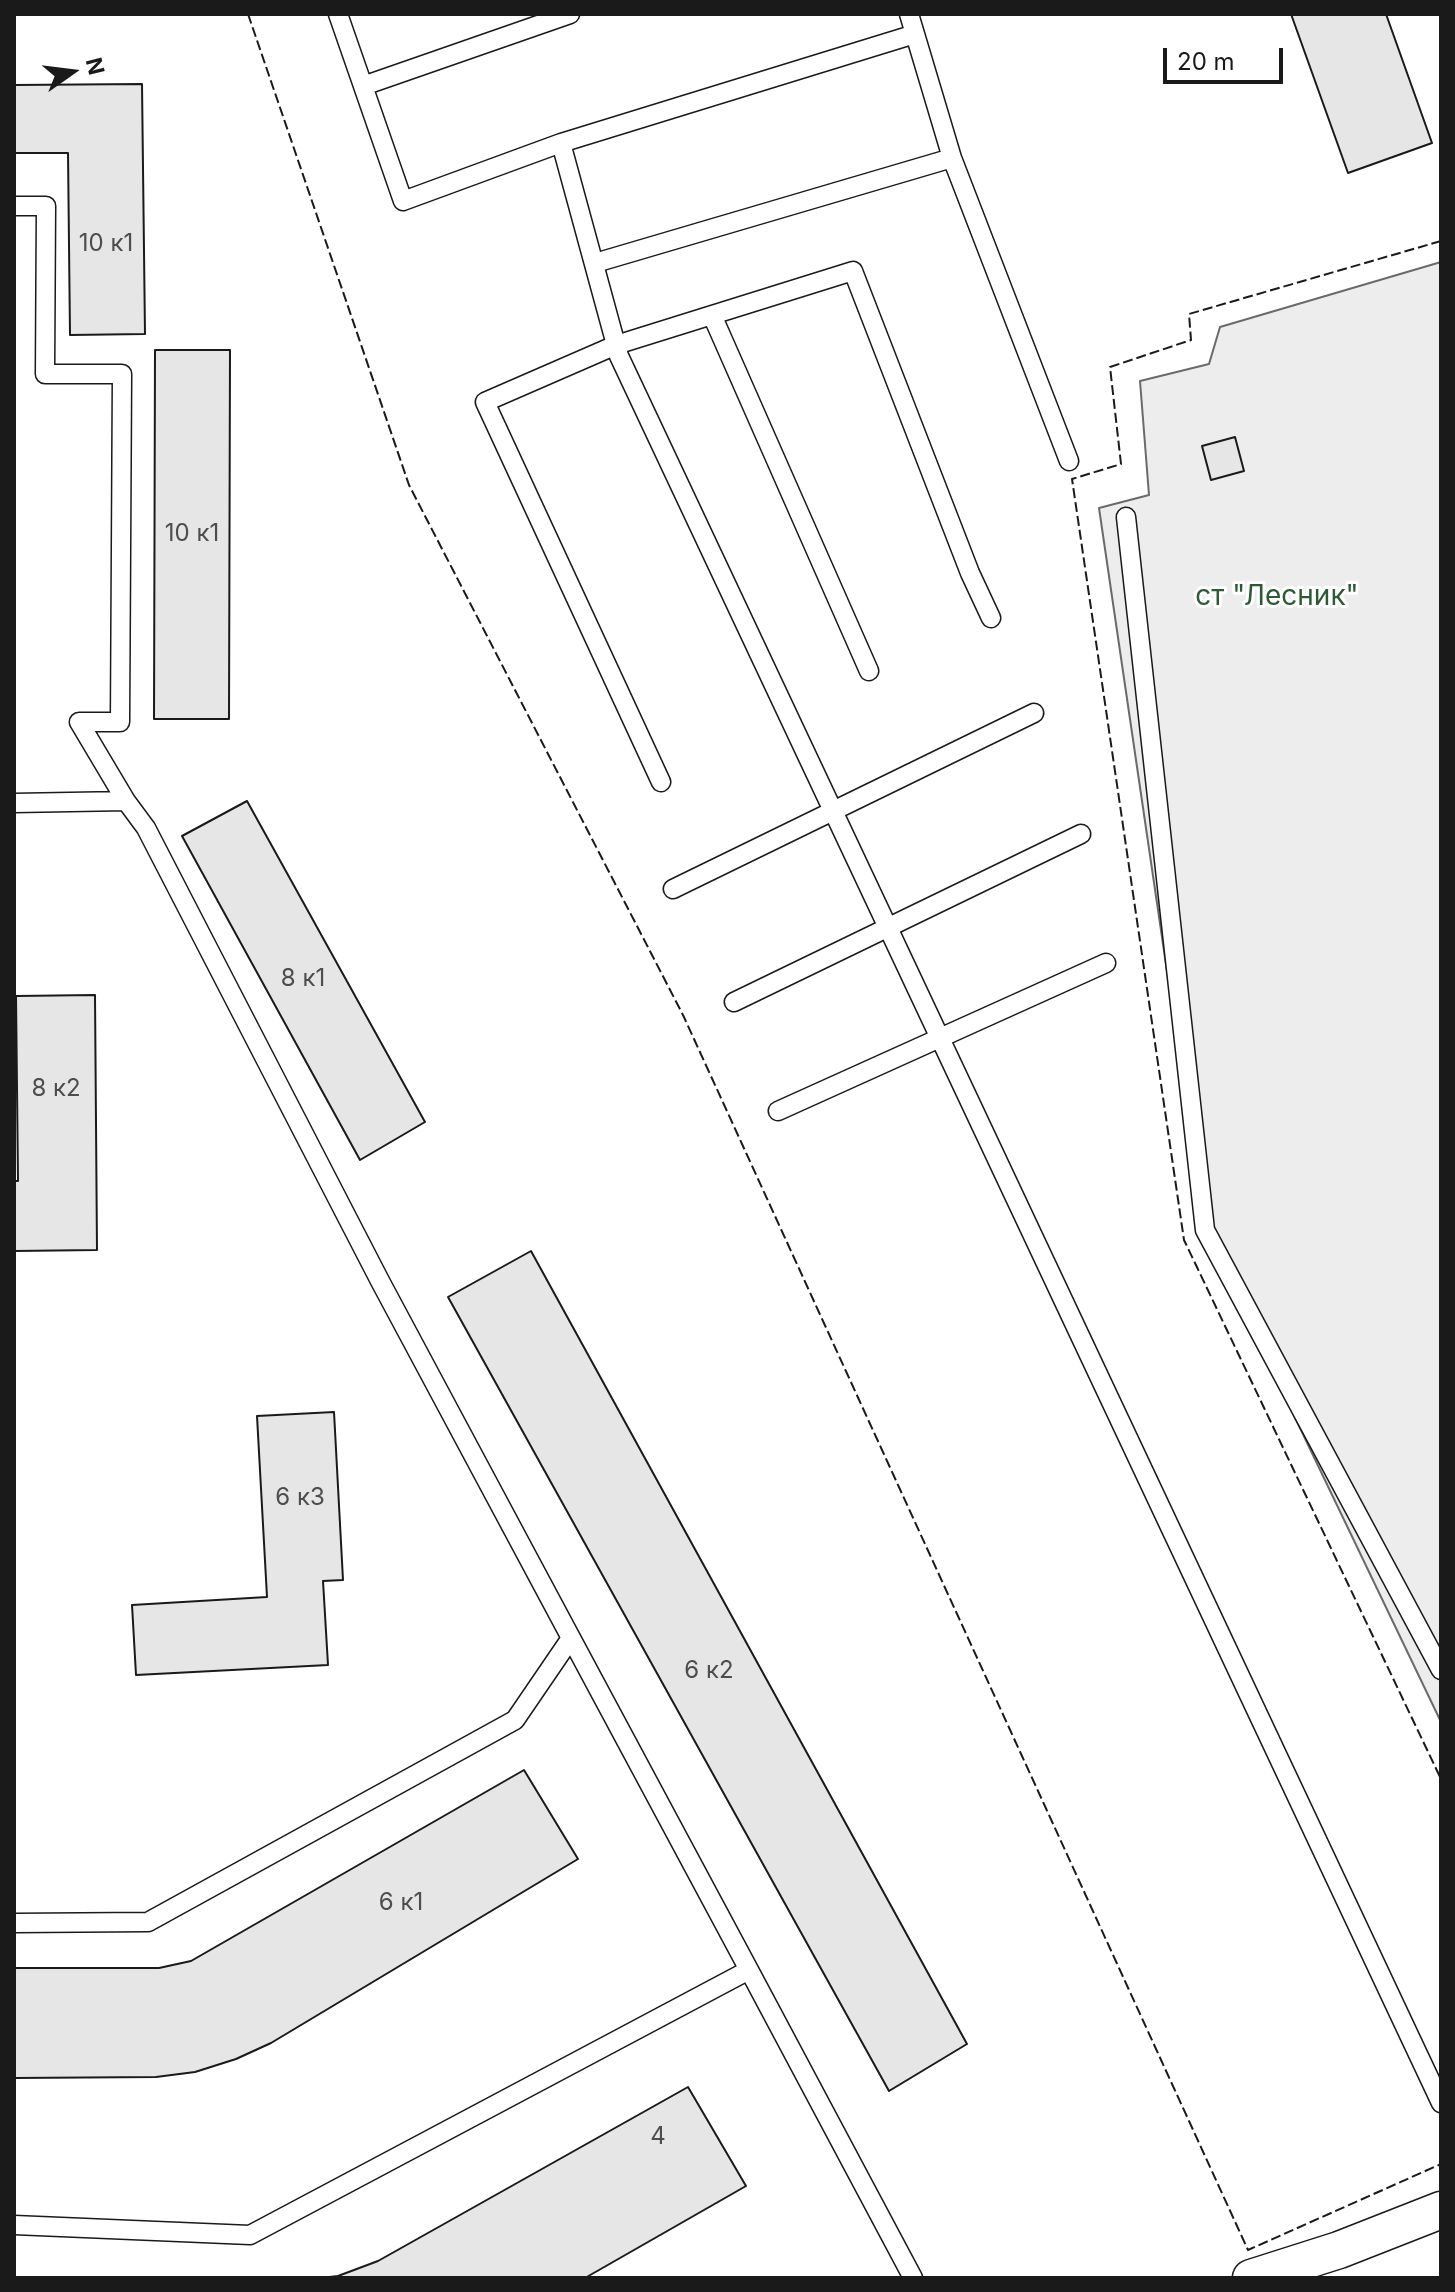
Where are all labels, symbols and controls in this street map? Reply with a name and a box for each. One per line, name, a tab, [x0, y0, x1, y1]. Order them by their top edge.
north arrow	[32, 32, 112, 112]
scale bar	[1167, 32, 1287, 82]
text: 20 m	[1177, 47, 1235, 76]
text: N	[81, 55, 110, 77]
house number: 10 к1	[79, 230, 133, 258]
house number: 10 к1	[165, 520, 219, 548]
park label: ст "Лесник"	[1195, 580, 1359, 614]
house number: 8 к1	[281, 965, 325, 993]
house number: 8 к2	[31, 1075, 81, 1103]
house number: 6 к3	[275, 1484, 325, 1512]
house number: 6 к2	[684, 1657, 734, 1685]
house number: 6 к1	[379, 1889, 423, 1917]
house number: 4	[650, 2123, 666, 2151]

